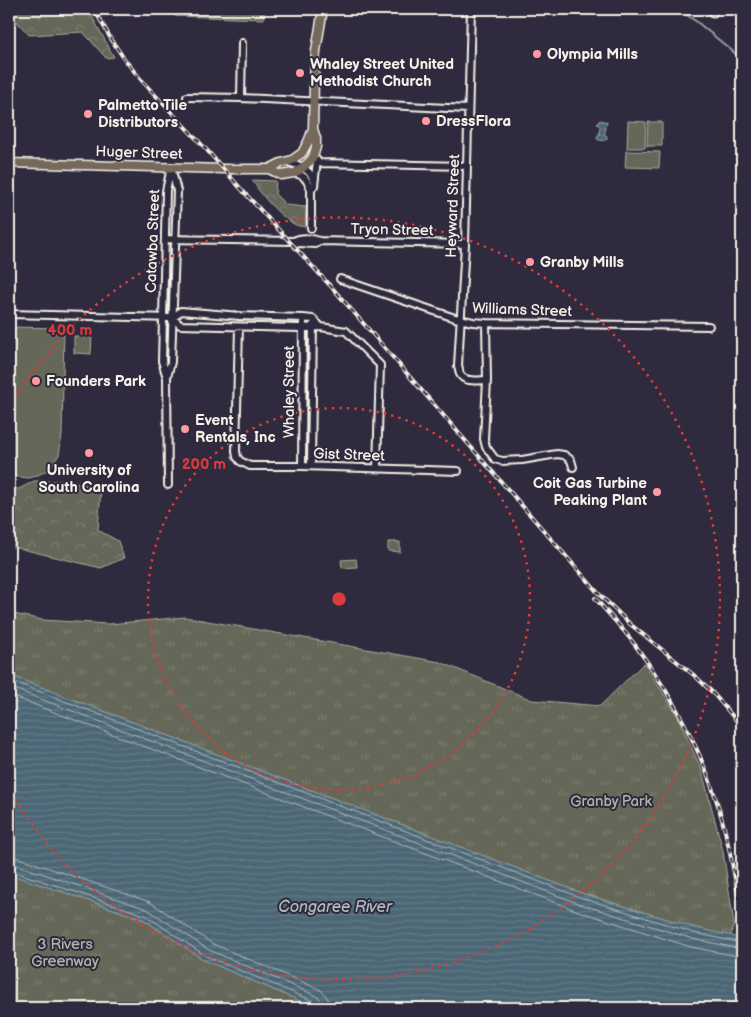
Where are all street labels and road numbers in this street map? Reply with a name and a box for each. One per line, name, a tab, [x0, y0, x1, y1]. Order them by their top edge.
street label: Huger Street	[95, 142, 183, 164]
street label: Heyward Street	[442, 154, 464, 258]
street label: Catawba Street	[142, 188, 164, 293]
street label: Tryon Street	[350, 220, 434, 240]
street label: Williams Street	[472, 299, 573, 321]
street label: Whaley Street	[280, 345, 299, 438]
street label: Gist Street	[313, 444, 386, 466]

